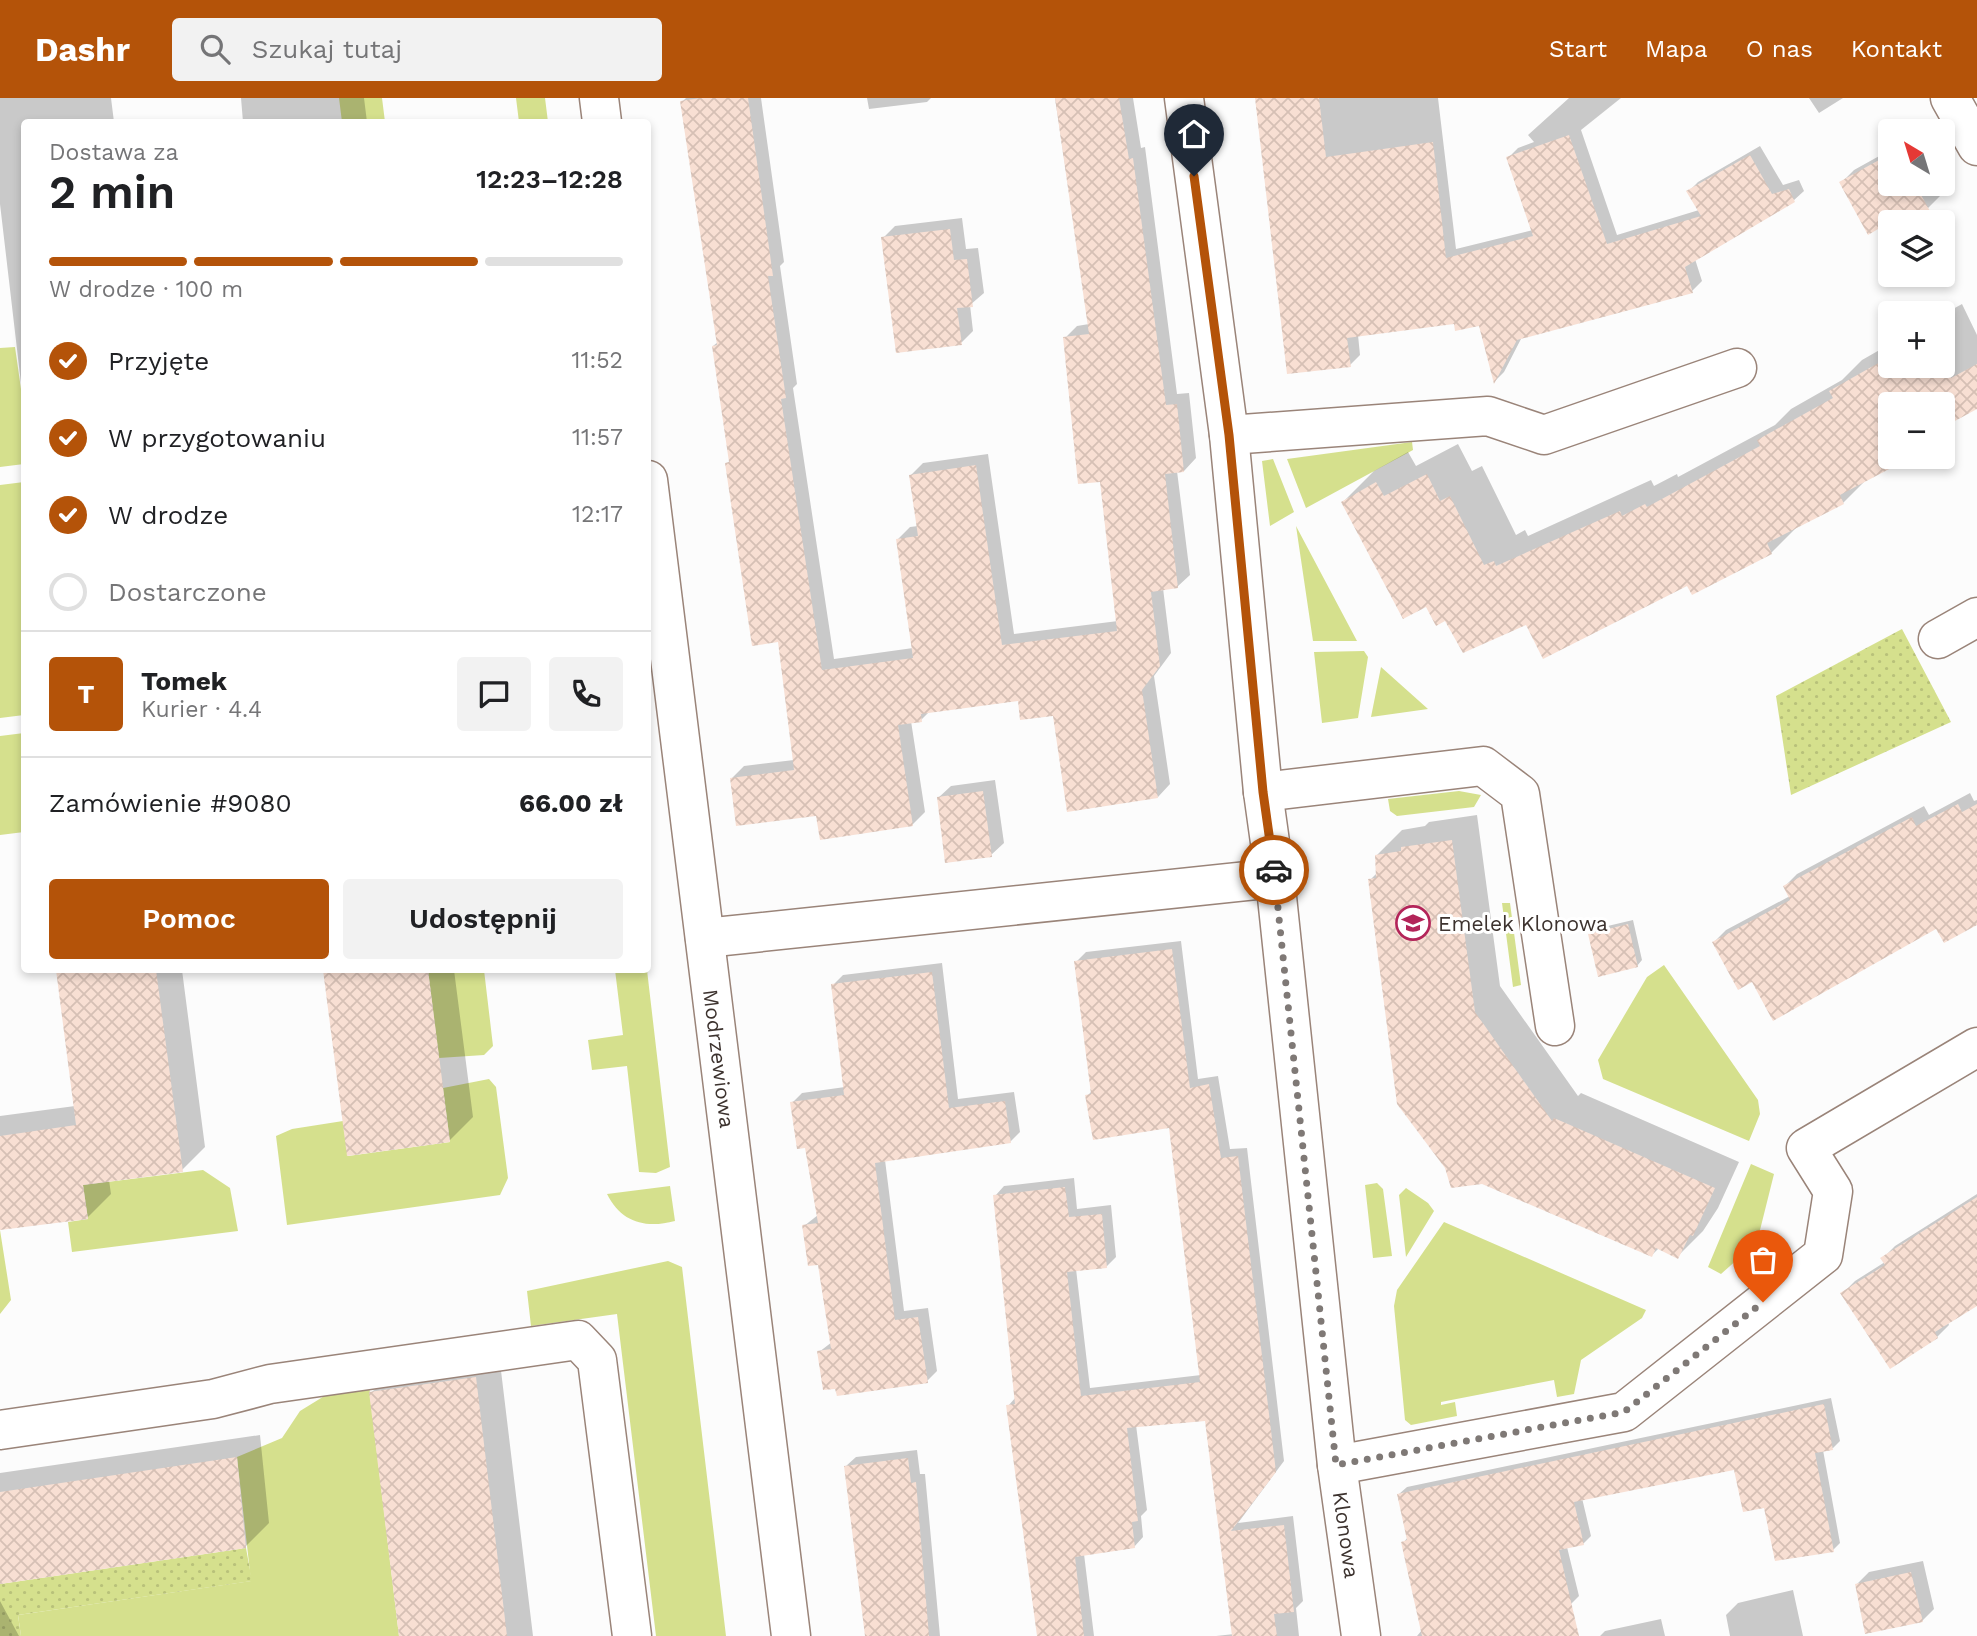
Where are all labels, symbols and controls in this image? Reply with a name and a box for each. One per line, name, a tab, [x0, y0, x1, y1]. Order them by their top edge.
search box	[172, 18, 662, 81]
text: Dashr	[35, 30, 130, 69]
icon: search	[196, 30, 234, 68]
text: Szukaj tutaj	[252, 34, 402, 64]
text: Start	[1549, 35, 1607, 63]
text: Mapa	[1645, 35, 1708, 63]
text: O nas	[1746, 35, 1813, 63]
text: Kontakt	[1851, 35, 1942, 63]
pin	[1164, 104, 1224, 176]
icon: home	[1175, 115, 1213, 153]
north arrow	[1878, 119, 1955, 196]
map controls	[1878, 119, 1955, 469]
text: Dostawa za	[49, 139, 179, 166]
text: 12:23–12:28	[476, 164, 623, 194]
text: 2 min	[49, 165, 175, 219]
button: layers	[1878, 210, 1955, 287]
text: W drodze · 100 m	[49, 276, 243, 303]
button: +	[1878, 301, 1955, 378]
icon: check	[49, 342, 87, 380]
text: Przyjęte	[108, 346, 209, 376]
text: 11:52	[571, 347, 623, 374]
button: −	[1878, 392, 1955, 469]
icon: check	[49, 419, 87, 457]
text: W przygotowaniu	[108, 423, 326, 453]
text: 11:57	[572, 424, 623, 451]
icon: check	[49, 496, 87, 534]
text: W drodze	[108, 500, 228, 530]
text: 12:17	[572, 501, 623, 528]
text: Dostarczone	[108, 577, 267, 607]
button: chat	[457, 657, 531, 731]
button: phone	[549, 657, 623, 731]
text: Tomek	[141, 666, 227, 696]
text: T	[78, 679, 94, 709]
text: Kurier · 4.4	[141, 696, 262, 723]
text: Zamówienie #9080	[49, 788, 292, 818]
text: 66.00 zł	[519, 788, 623, 818]
courier	[1239, 835, 1309, 905]
icon: car	[1255, 851, 1293, 889]
button: Pomoc	[49, 879, 329, 959]
button: Udostępnij	[343, 879, 623, 959]
school or university icon: Emelek Klonowa	[1394, 904, 1432, 942]
place label: Emelek Klonowa	[1438, 911, 1608, 936]
street label: Modrzewiowa	[699, 988, 741, 1130]
pin	[1733, 1230, 1793, 1302]
icon: bag	[1744, 1241, 1782, 1279]
street label: Klonowa	[1328, 1490, 1365, 1580]

